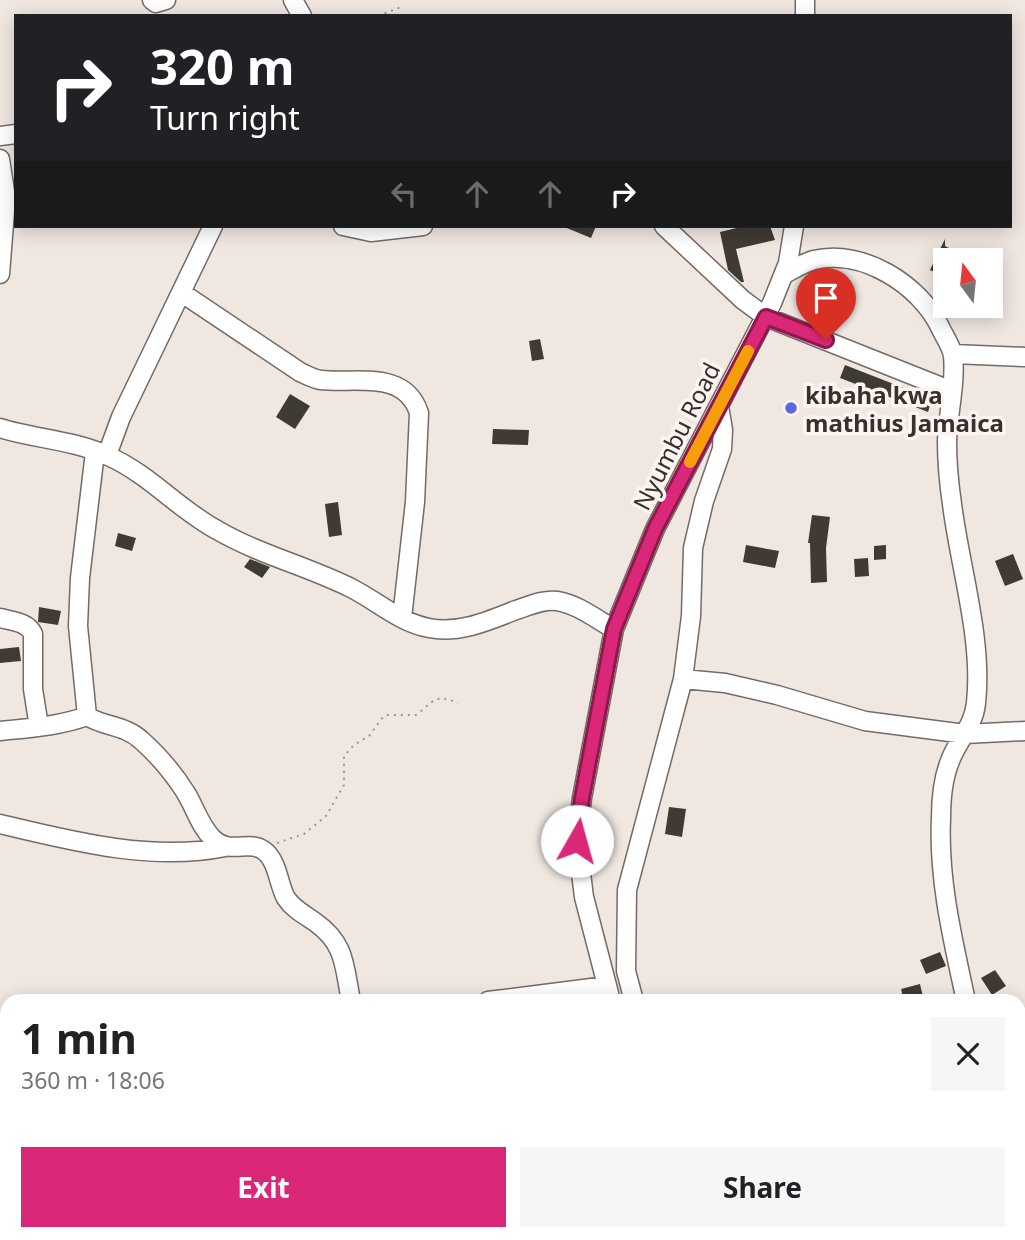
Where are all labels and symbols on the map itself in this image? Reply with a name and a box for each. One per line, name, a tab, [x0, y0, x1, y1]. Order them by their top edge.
north arrow	[933, 248, 1003, 318]
pin	[796, 268, 856, 340]
street label: Nyumbu Road	[625, 357, 727, 515]
place label: kibaha kwa mathius Jamaica	[805, 378, 1004, 439]
marker: kibaha kwa mathius Jamaica	[783, 400, 799, 416]
position arrow	[540, 804, 614, 878]

